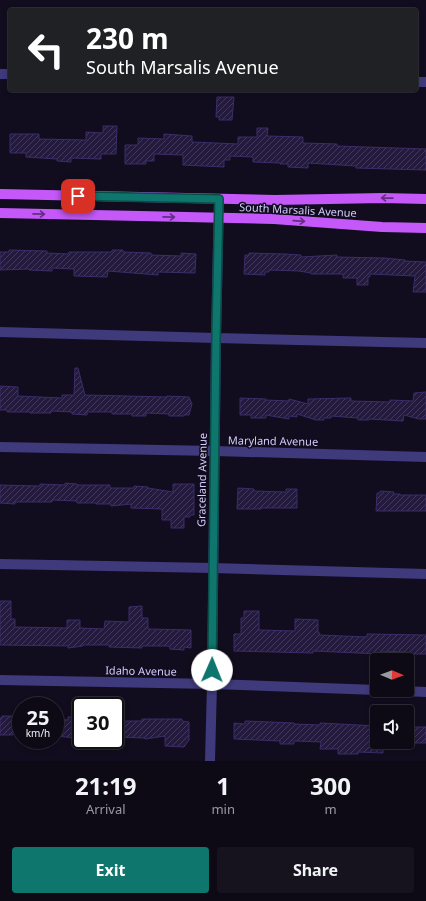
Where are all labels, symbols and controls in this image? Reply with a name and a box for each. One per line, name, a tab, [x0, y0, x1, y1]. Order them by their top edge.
text: 230 m	[86, 19, 169, 57]
icon: left	[20, 24, 72, 76]
text: South Marsalis Avenue	[86, 55, 279, 79]
pin	[61, 179, 95, 213]
icon: arrive	[67, 185, 89, 207]
one-way arrow	[381, 194, 394, 202]
street label: South Marsalis Avenue	[239, 199, 357, 220]
one-way arrow	[32, 210, 45, 218]
one-way arrow	[162, 213, 175, 220]
one-way arrow	[292, 217, 305, 224]
street label: Maryland Avenue	[228, 432, 318, 449]
street label: Graceland Avenue	[193, 433, 210, 527]
position arrow	[191, 649, 233, 691]
north arrow	[370, 653, 414, 697]
map controls	[370, 653, 414, 749]
street label: Idaho Avenue	[105, 662, 177, 679]
speed limit sign: 30	[72, 697, 124, 749]
text: 25	[27, 704, 49, 731]
button: sound	[370, 705, 414, 749]
text: km/h	[26, 726, 50, 740]
text: 21:19	[75, 769, 137, 802]
text: 1	[216, 769, 230, 802]
text: 300	[310, 769, 351, 802]
text: Arrival	[86, 800, 126, 818]
text: min	[211, 800, 235, 818]
text: m	[324, 800, 337, 818]
button: Exit	[12, 847, 209, 893]
button: Share	[217, 847, 414, 893]

